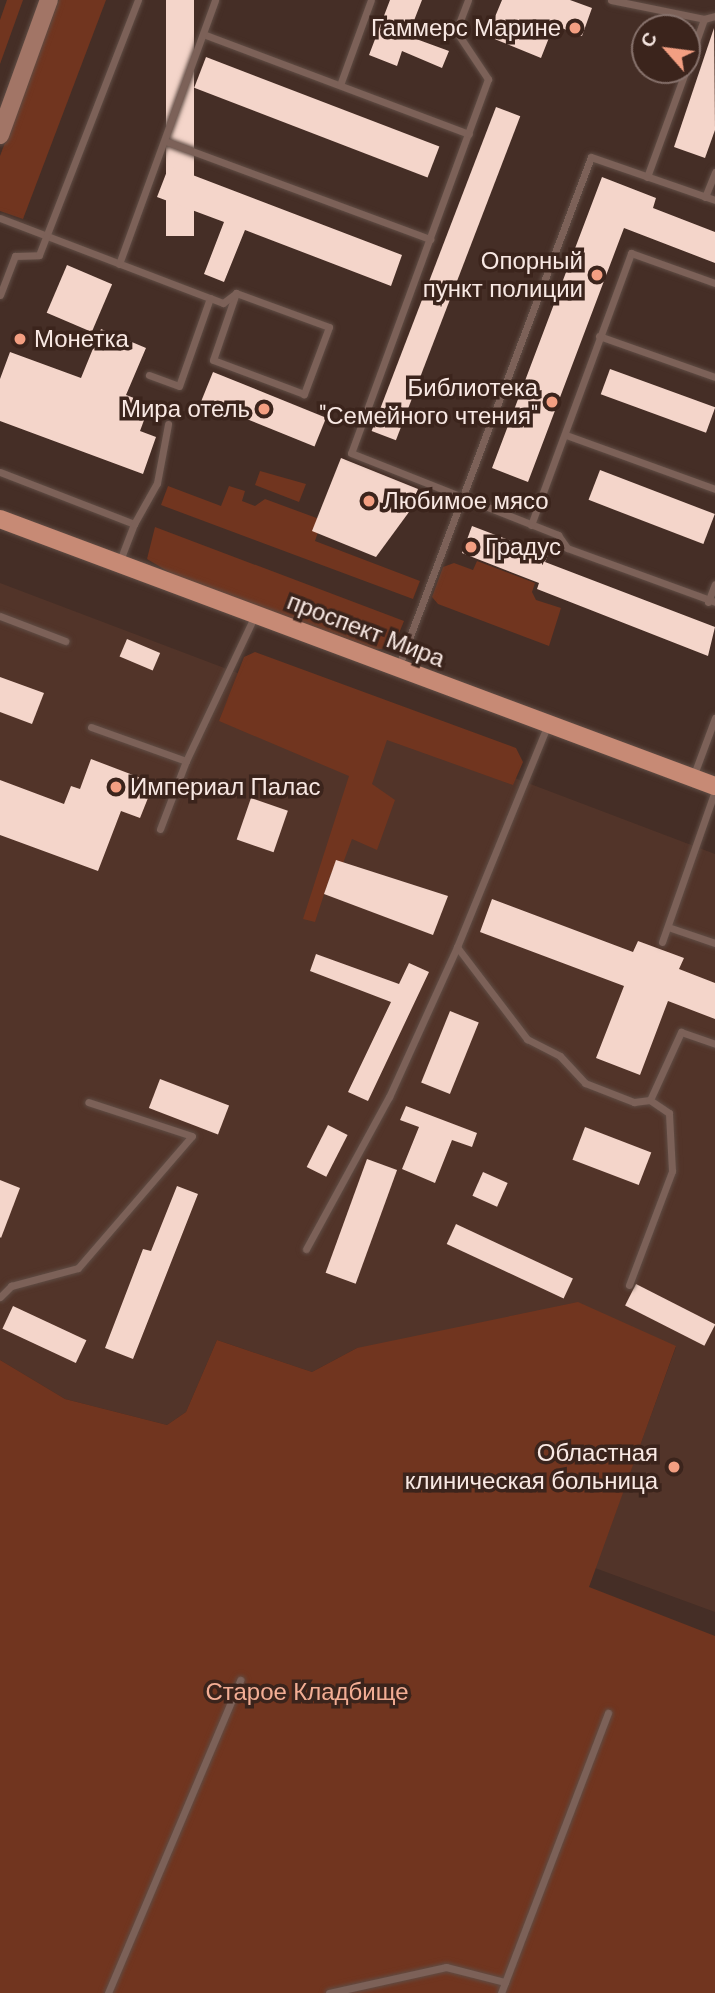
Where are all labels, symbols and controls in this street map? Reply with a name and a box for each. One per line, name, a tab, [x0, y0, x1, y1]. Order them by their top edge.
place label: Гаммерс Марине	[371, 14, 561, 42]
north arrow	[631, 14, 701, 84]
marker: Гаммерс Марине	[567, 20, 583, 36]
text: С	[635, 28, 663, 52]
place label: Опорный пункт полиции	[423, 247, 583, 303]
marker: Опорный пункт полиции	[589, 267, 605, 283]
place label: Монетка	[34, 325, 129, 353]
marker: Монетка	[12, 331, 28, 347]
place label: Библиотека "Семейного чтения"	[319, 374, 538, 430]
marker: Библиотека "Семейного чтения"	[544, 394, 560, 410]
place label: Мира отель	[121, 395, 250, 423]
marker: Мира отель	[256, 401, 272, 417]
place label: Любимое мясо	[383, 487, 549, 515]
marker: Любимое мясо	[361, 493, 377, 509]
place label: Градус	[485, 533, 561, 561]
marker: Градус	[463, 539, 479, 555]
street label: проспект Мира	[283, 587, 449, 673]
place label: Империал Палас	[130, 773, 321, 801]
marker: Империал Палас	[108, 779, 124, 795]
place label: Областная клиническая больница	[405, 1439, 658, 1495]
marker: Областная клиническая больница	[664, 1457, 684, 1477]
park label: Старое Кладбище	[205, 1678, 409, 1706]

